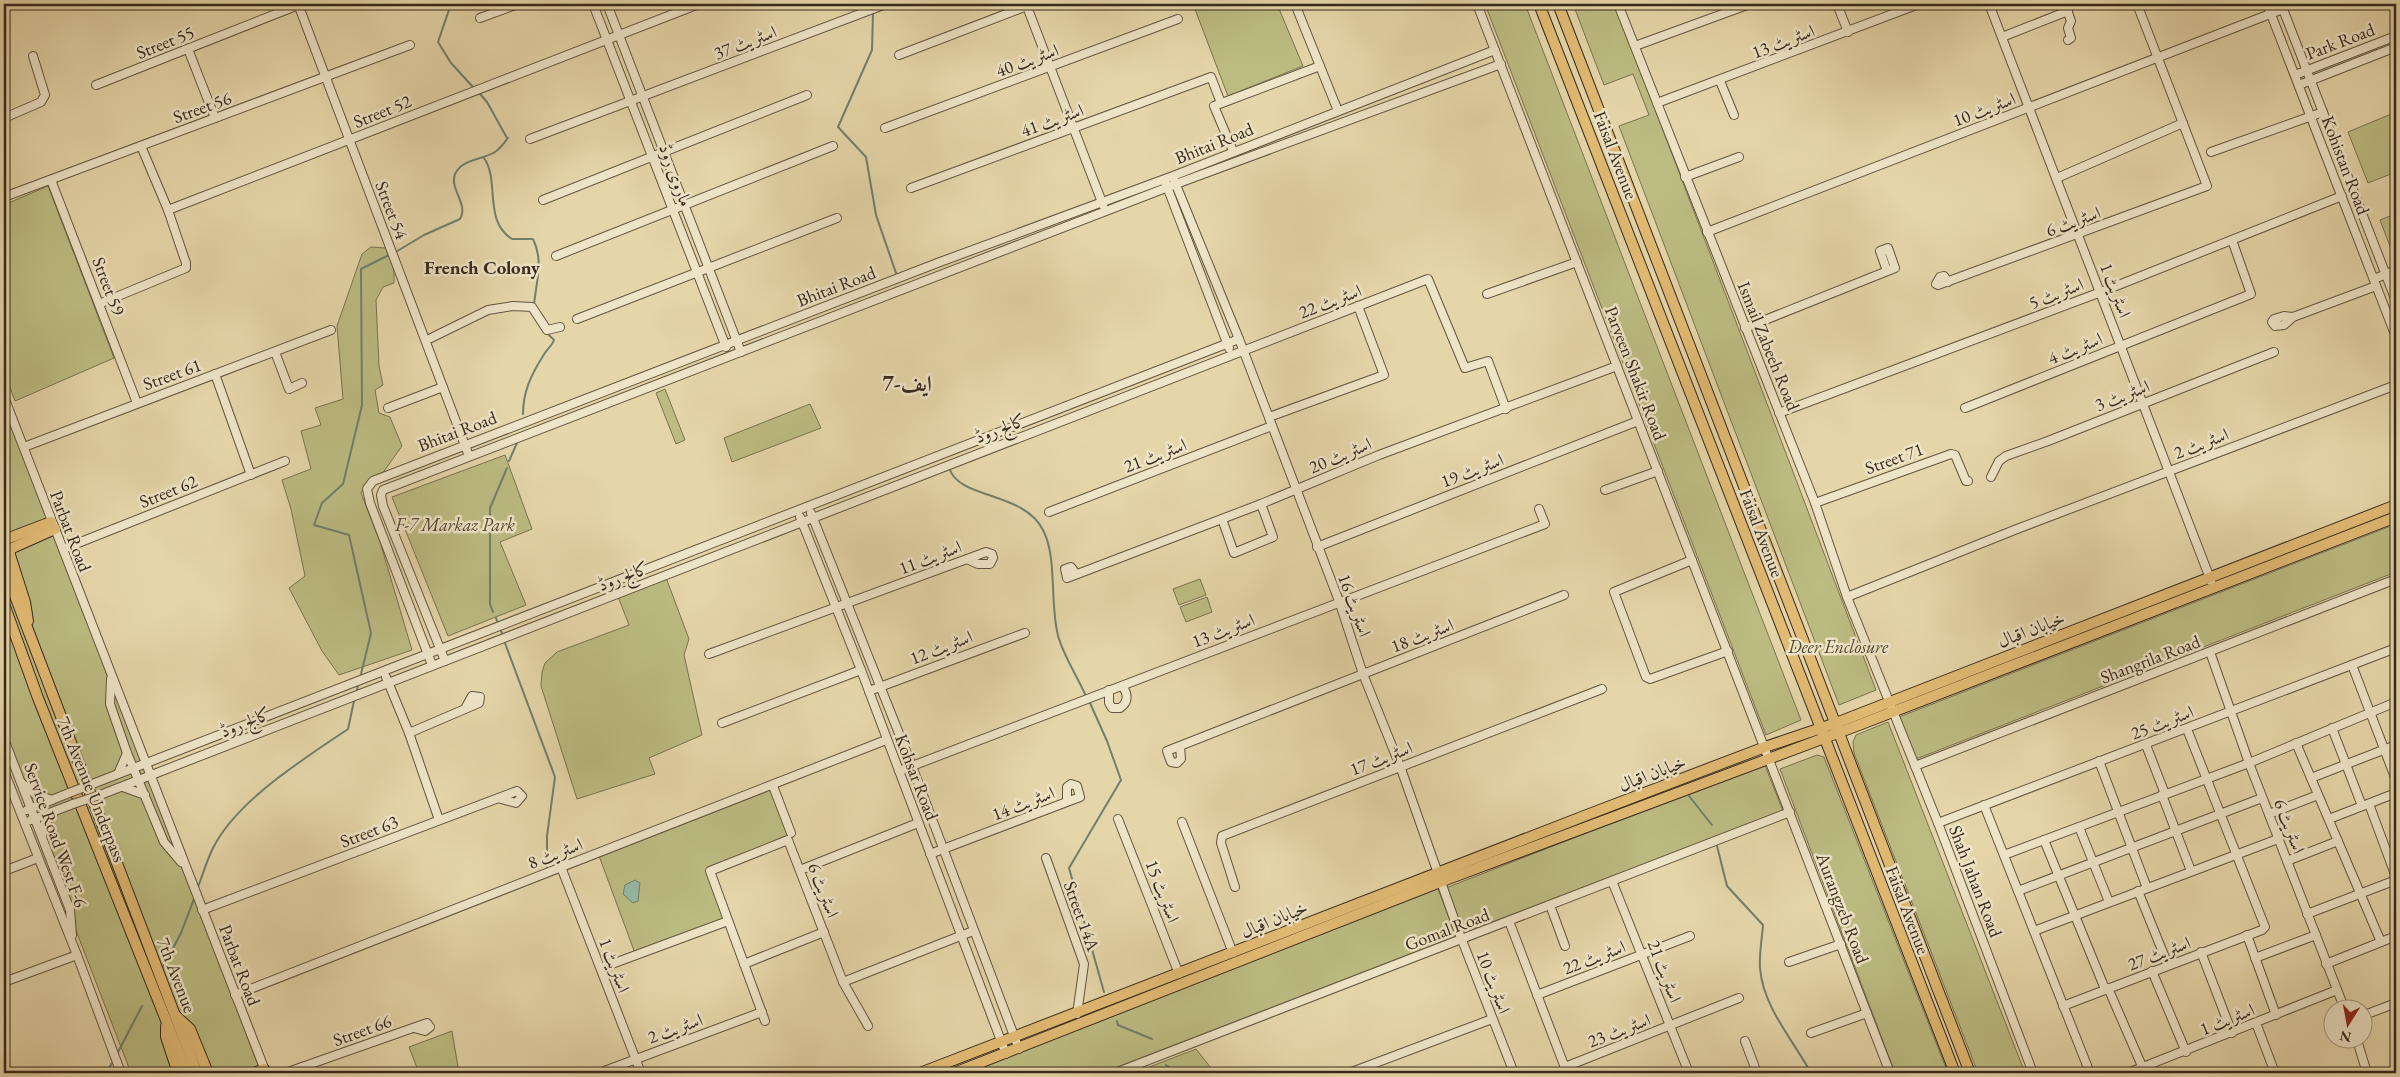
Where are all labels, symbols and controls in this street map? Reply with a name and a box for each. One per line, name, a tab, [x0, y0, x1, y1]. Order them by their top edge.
street label: Park Road	[2302, 17, 2379, 65]
street label: اسٹریٹ 13	[1748, 18, 1818, 64]
street label: اسٹریٹ 37	[710, 19, 780, 65]
street label: Street 55	[133, 20, 197, 64]
street label: اسٹریٹ 40	[992, 38, 1062, 83]
street label: Street 56	[170, 86, 235, 128]
street label: اسٹریٹ 10	[1949, 86, 2019, 132]
street label: Street 52	[350, 89, 415, 133]
street label: اسٹریٹ 41	[1017, 98, 1087, 143]
street label: Faisal Avenue	[1589, 108, 1643, 202]
street label: Kohistan Road	[2317, 112, 2376, 218]
street label: Bhitai Road	[1171, 117, 1258, 169]
street label: ماروی روڈ	[654, 140, 698, 210]
street label: Street 54	[370, 178, 414, 243]
street label: اسٹریٹ 6	[2042, 200, 2104, 242]
street label: Street 59	[87, 254, 131, 319]
district label: French Colony	[424, 255, 541, 280]
street label: اسٹریٹ 1	[2094, 259, 2137, 321]
street label: Bhitai Road	[793, 260, 880, 312]
street label: اسٹریٹ 5	[2025, 272, 2087, 315]
street label: اسٹریٹ 22	[1295, 278, 1365, 324]
street label: Ismail Zabeeh Road	[1733, 278, 1806, 415]
street label: Parveen Shakir Road	[1600, 303, 1672, 444]
street label: اسٹریٹ 4	[2044, 327, 2106, 370]
street label: Street 61	[140, 353, 204, 395]
district label: ایف-7	[882, 369, 932, 398]
street label: اسٹریٹ 3	[2091, 374, 2153, 417]
street label: Bhitai Road	[414, 405, 501, 457]
street label: کالج روڈ	[971, 408, 1030, 453]
street label: اسٹریٹ 2	[2170, 422, 2232, 465]
street label: اسٹریٹ 21	[1120, 432, 1190, 478]
street label: اسٹریٹ 20	[1305, 432, 1375, 479]
street label: Street 71	[1862, 437, 1926, 479]
street label: اسٹریٹ 19	[1437, 447, 1507, 493]
street label: Street 62	[136, 469, 201, 513]
street label: Faisal Avenue	[1735, 486, 1789, 580]
street label: Parbat Road	[45, 487, 97, 576]
park label: F-7 Markaz Park	[394, 513, 515, 536]
street label: اسٹریٹ 11	[895, 534, 965, 580]
street label: کالج روڈ	[594, 556, 653, 601]
street label: اسٹریٹ 16	[1332, 570, 1377, 640]
street label: خیابان اقبال	[1994, 606, 2068, 652]
street label: اسٹریٹ 13	[1188, 607, 1258, 653]
street label: اسٹریٹ 18	[1387, 612, 1457, 658]
street label: اسٹریٹ 12	[906, 624, 976, 670]
street label: Shangrila Road	[2097, 629, 2204, 689]
park label: Deer Enclosure	[1787, 635, 1889, 658]
street label: اسٹریٹ 25	[2127, 699, 2197, 745]
street label: کالج روڈ	[216, 701, 276, 747]
street label: 7th Avenue Underpass	[52, 713, 132, 865]
street label: Kohsar Road	[890, 731, 944, 824]
street label: اسٹریٹ 17	[1346, 735, 1416, 781]
street label: خیابان اقبال	[1615, 750, 1689, 796]
street label: Service Road West F-6	[19, 760, 93, 911]
street label: اسٹریٹ 14	[988, 780, 1058, 826]
street label: اسٹریٹ 6	[2268, 795, 2311, 857]
street label: Street 63	[337, 809, 401, 853]
street label: Shah Jahan Road	[1944, 822, 2008, 941]
street label: اسٹریٹ 8	[524, 832, 586, 875]
street label: Aurangzeb Road	[1811, 848, 1875, 967]
street label: اسٹریٹ 15	[1140, 856, 1186, 926]
street label: اسٹریٹ 6	[802, 859, 845, 921]
street label: Faisal Avenue	[1881, 863, 1935, 957]
street label: Street 14A	[1059, 878, 1105, 955]
street label: خیابان اقبال	[1237, 895, 1311, 943]
street label: Gomal Road	[1401, 902, 1493, 956]
street label: Parbat Road	[214, 921, 266, 1010]
street label: اسٹریٹ 27	[2124, 930, 2194, 976]
street label: 7th Avenue	[152, 934, 202, 1016]
street label: اسٹریٹ 1	[593, 934, 636, 996]
street label: اسٹریٹ 22	[1559, 934, 1629, 980]
street label: اسٹریٹ 21	[1642, 936, 1688, 1006]
street label: اسٹریٹ 10	[1471, 947, 1517, 1017]
street label: اسٹریٹ 1	[2196, 998, 2258, 1041]
north arrow	[2322, 1000, 2372, 1050]
street label: اسٹریٹ 2	[644, 1007, 706, 1049]
street label: اسٹریٹ 23	[1584, 1007, 1654, 1053]
street label: Street 66	[330, 1009, 395, 1051]
text: N	[2338, 1027, 2353, 1047]

